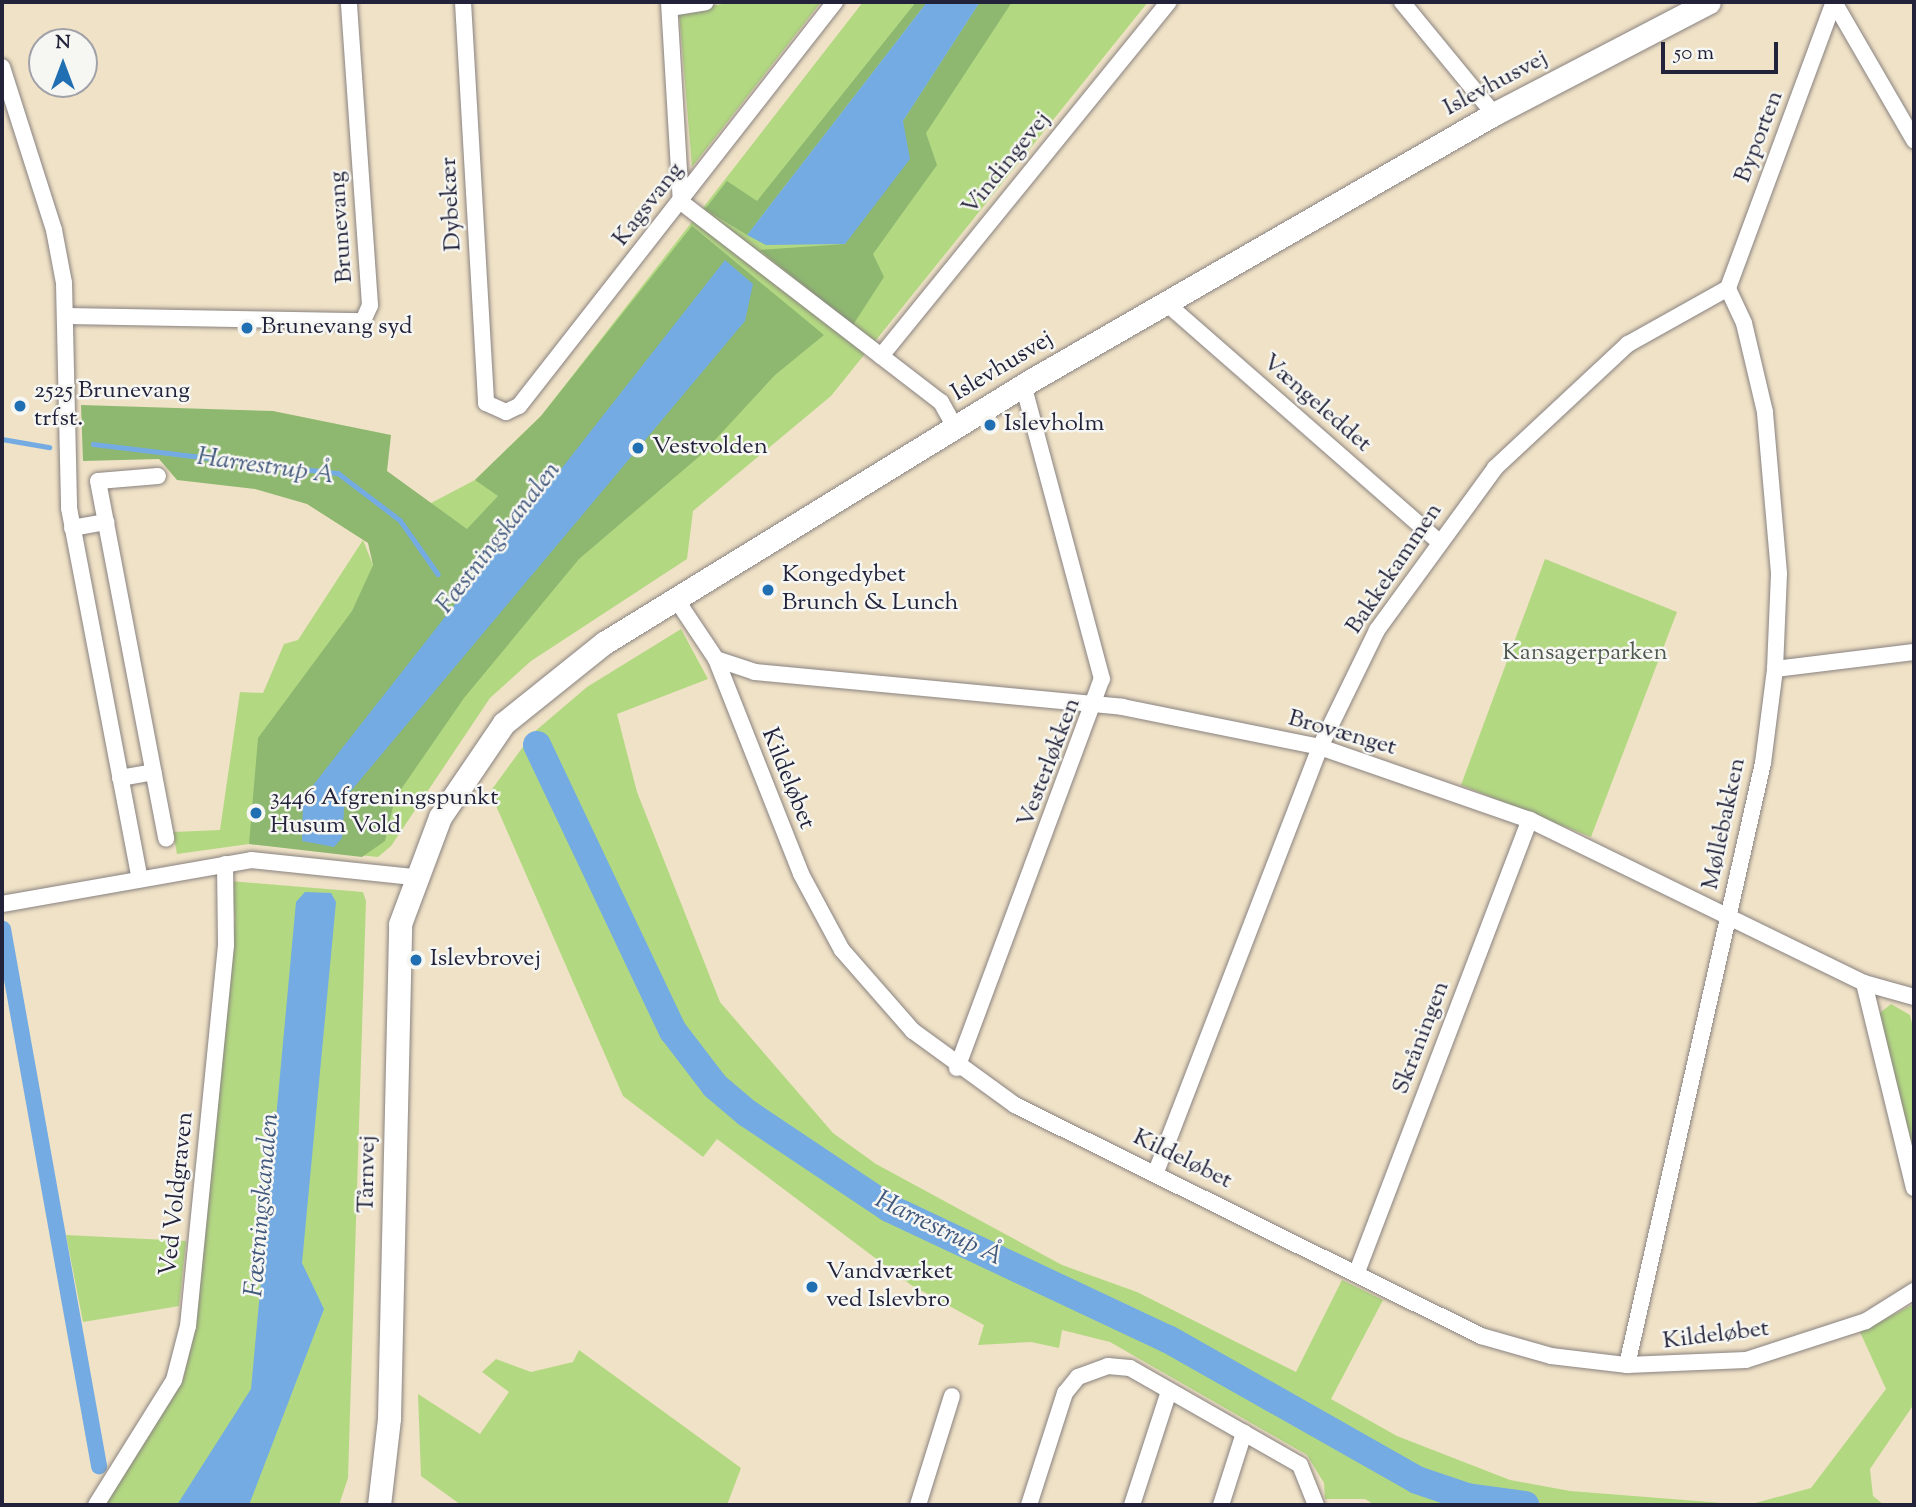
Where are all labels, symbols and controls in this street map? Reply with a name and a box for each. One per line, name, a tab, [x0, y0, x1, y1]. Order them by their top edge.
north arrow	[28, 28, 98, 98]
scale bar	[1664, 28, 1781, 72]
text: N	[55, 30, 71, 57]
text: 50 m	[1674, 39, 1714, 69]
street label: Islevhusvej	[1439, 45, 1553, 123]
street label: Byporten	[1729, 87, 1791, 187]
street label: Vindingevej	[956, 106, 1058, 222]
street label: Dybekær	[435, 156, 469, 252]
street label: Kagsvang	[607, 157, 691, 253]
street label: Brunevang	[324, 170, 360, 284]
place label: Brunevang syd	[261, 314, 413, 342]
marker: Brunevang syd	[239, 320, 255, 336]
street label: Islevhusvej	[947, 325, 1059, 409]
street label: Vængeleddet	[1255, 349, 1377, 459]
place label: 2525 Brunevang trfst.	[34, 378, 190, 434]
marker: 2525 Brunevang trfst.	[12, 398, 28, 414]
place label: Islevholm	[1004, 411, 1104, 439]
marker: Islevholm	[982, 417, 998, 433]
place label: Vestvolden	[652, 434, 768, 462]
marker: Vestvolden	[630, 440, 646, 456]
water label: Harrestrup Å	[195, 442, 335, 492]
water label: Fæstningskanalen	[430, 456, 568, 620]
street label: Bakkekammen	[1341, 498, 1449, 640]
place label: Kongedybet Brunch & Lunch	[782, 562, 959, 618]
marker: Kongedybet Brunch & Lunch	[760, 582, 776, 598]
park label: Kansagerparken	[1502, 640, 1668, 668]
street label: Vesterløkken	[1012, 694, 1088, 832]
street label: Brovænget	[1285, 705, 1399, 763]
street label: Kildeløbet	[754, 724, 820, 834]
street label: Møllebakken	[1697, 755, 1753, 893]
place label: 3446 Afgreningspunkt Husum Vold	[270, 785, 498, 841]
marker: 3446 Afgreningspunkt Husum Vold	[248, 805, 264, 821]
place label: Islevbrovej	[430, 946, 541, 974]
marker: Islevbrovej	[408, 952, 424, 968]
street label: Skråningen	[1387, 977, 1457, 1099]
street label: Ved Voldgraven	[155, 1110, 201, 1278]
water label: Fæstningskanalen	[239, 1112, 287, 1298]
street label: Kildeløbet	[1128, 1124, 1236, 1196]
street label: Tårnvej	[353, 1135, 383, 1213]
water label: Harrestrup Å	[869, 1185, 1007, 1273]
place label: Vandværket ved Islevbro	[826, 1259, 953, 1315]
marker: Vandværket ved Islevbro	[804, 1279, 820, 1295]
street label: Kildeløbet	[1661, 1315, 1771, 1357]

